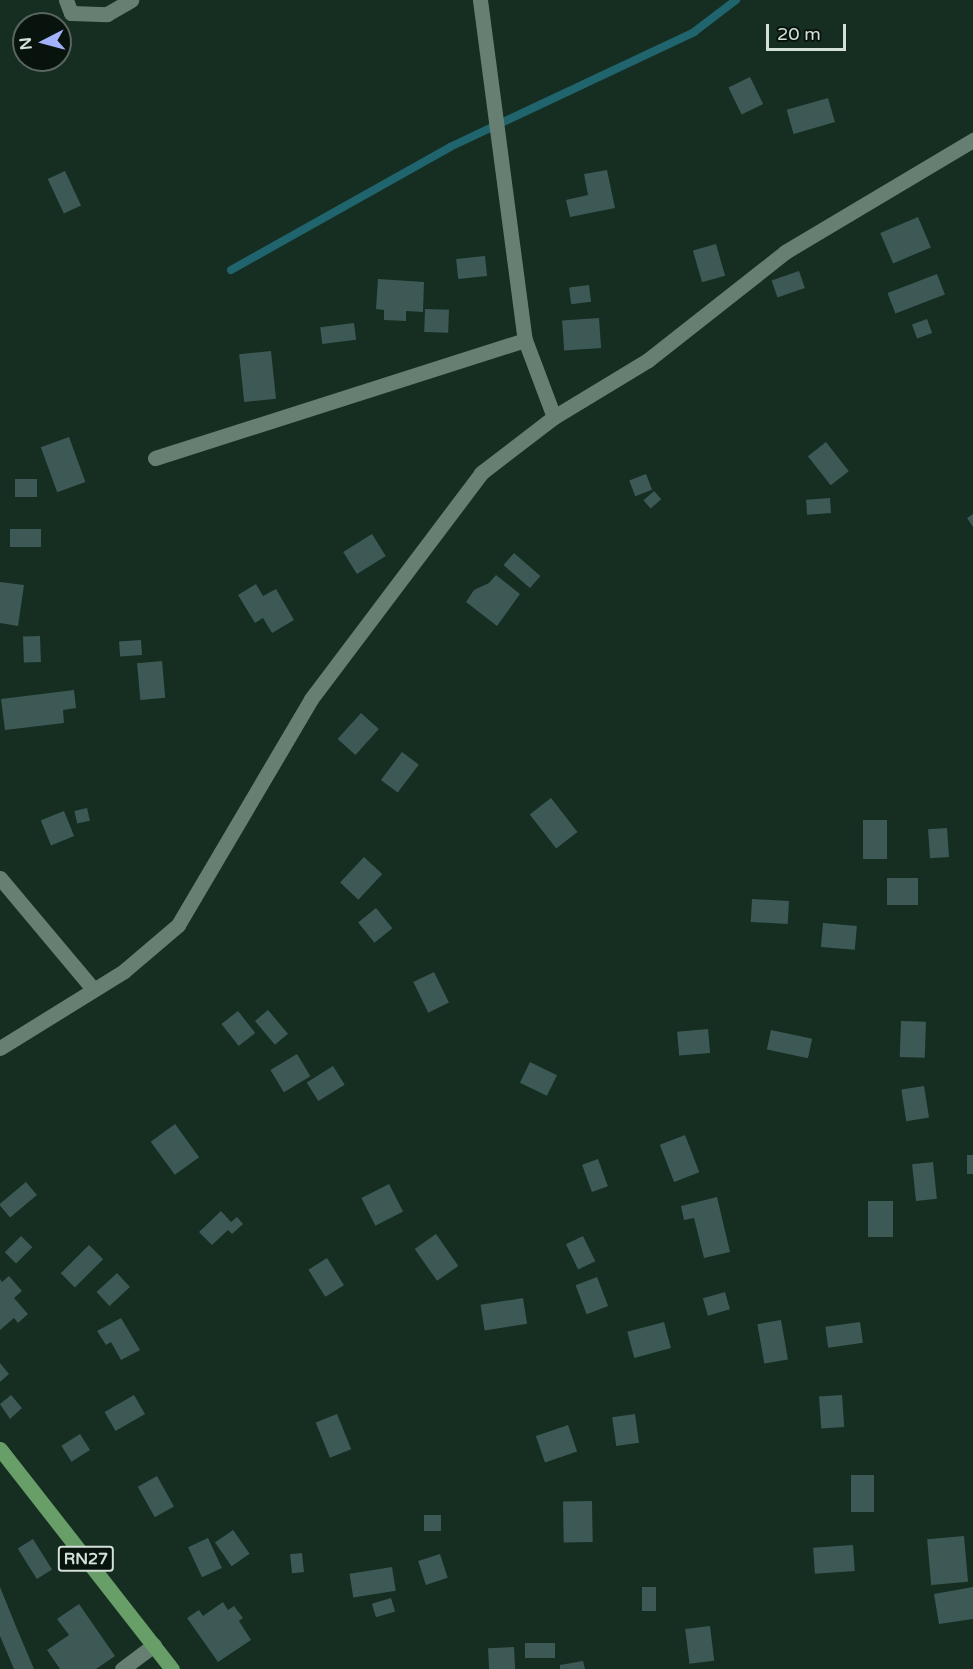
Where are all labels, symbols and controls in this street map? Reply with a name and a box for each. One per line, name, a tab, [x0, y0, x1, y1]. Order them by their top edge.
north arrow	[12, 12, 72, 72]
scale bar	[769, 12, 848, 50]
text: 20 m	[777, 23, 821, 45]
text: N	[15, 36, 37, 51]
road number: RN27	[58, 1546, 115, 1572]

